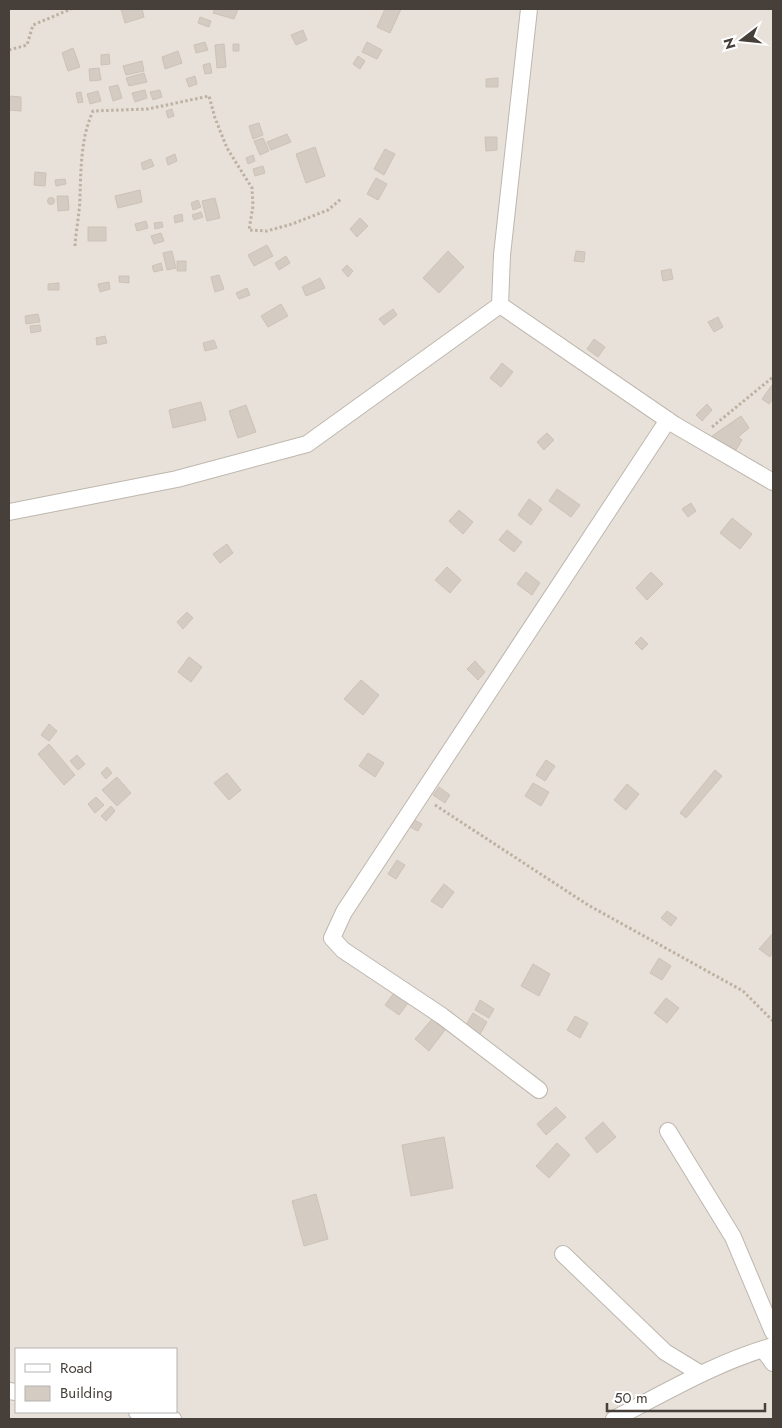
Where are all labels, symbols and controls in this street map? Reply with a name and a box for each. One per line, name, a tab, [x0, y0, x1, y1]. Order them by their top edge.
north arrow	[717, 15, 767, 65]
text: N	[718, 35, 741, 52]
legend	[15, 1348, 178, 1413]
text: Road	[60, 1357, 92, 1379]
scale bar	[607, 1380, 764, 1412]
text: Building	[60, 1382, 112, 1404]
text: 50 m	[614, 1387, 648, 1409]

